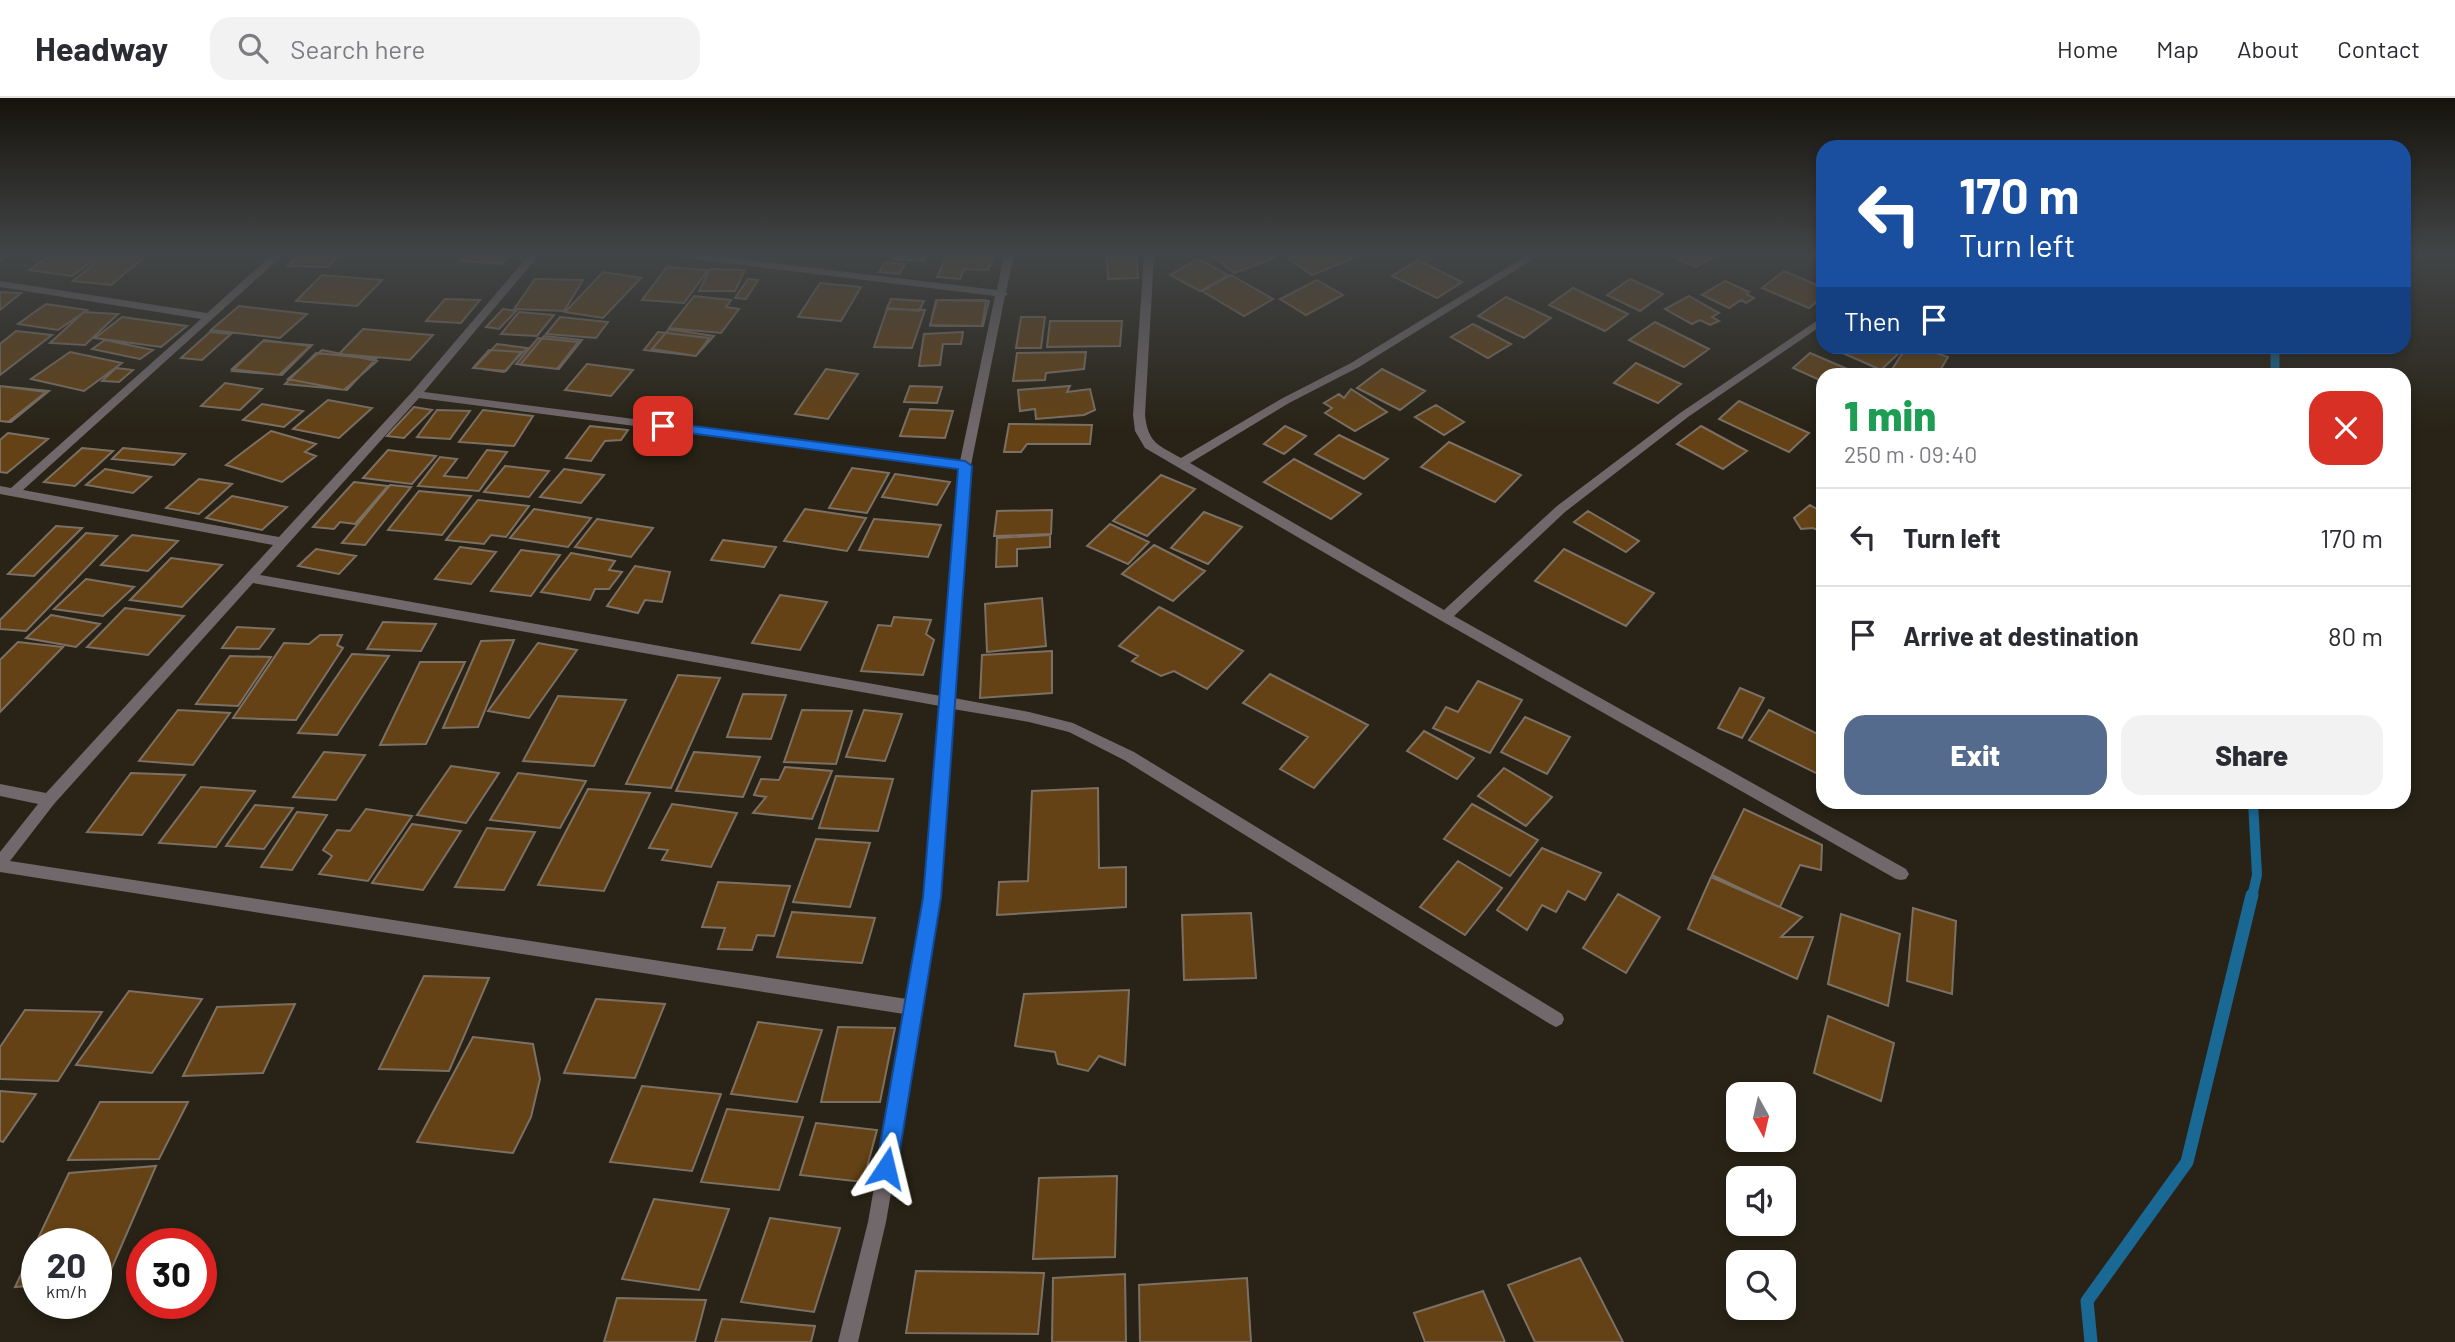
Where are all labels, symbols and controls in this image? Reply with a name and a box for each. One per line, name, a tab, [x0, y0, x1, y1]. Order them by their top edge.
search box	[210, 17, 700, 80]
text: Headway	[35, 28, 168, 68]
icon: search	[234, 29, 272, 67]
text: Search here	[290, 33, 425, 64]
text: Home	[2057, 34, 2118, 63]
text: Map	[2156, 34, 2199, 63]
text: About	[2237, 34, 2299, 63]
text: Contact	[2337, 34, 2420, 63]
text: 170 m	[1959, 165, 2079, 224]
icon: left	[1844, 168, 1935, 259]
text: Turn left	[1959, 225, 2076, 263]
icon: arrive	[1915, 301, 1953, 339]
text: Then	[1844, 305, 1901, 336]
text: 1 min	[1844, 389, 1936, 439]
button: close	[2309, 391, 2383, 465]
pin	[633, 396, 693, 456]
icon: arrive	[644, 407, 682, 445]
text: 250 m · 09:40	[1844, 440, 1977, 468]
icon: left	[1844, 518, 1882, 556]
text: Turn left	[1903, 522, 2001, 553]
text: 170 m	[2320, 522, 2383, 553]
icon: arrive	[1844, 616, 1882, 654]
text: Arrive at destination	[1903, 620, 2139, 651]
text: 80 m	[2328, 620, 2383, 651]
button: Exit	[1844, 715, 2107, 795]
button: Share	[2121, 715, 2383, 795]
north arrow	[1726, 1082, 1796, 1152]
map controls	[1726, 1082, 1796, 1320]
position arrow	[849, 1131, 923, 1205]
button: sound	[1726, 1166, 1796, 1236]
speed limit sign: 30	[126, 1228, 217, 1319]
text: 20	[47, 1243, 86, 1285]
button: search	[1726, 1250, 1796, 1320]
text: km/h	[46, 1280, 87, 1302]

